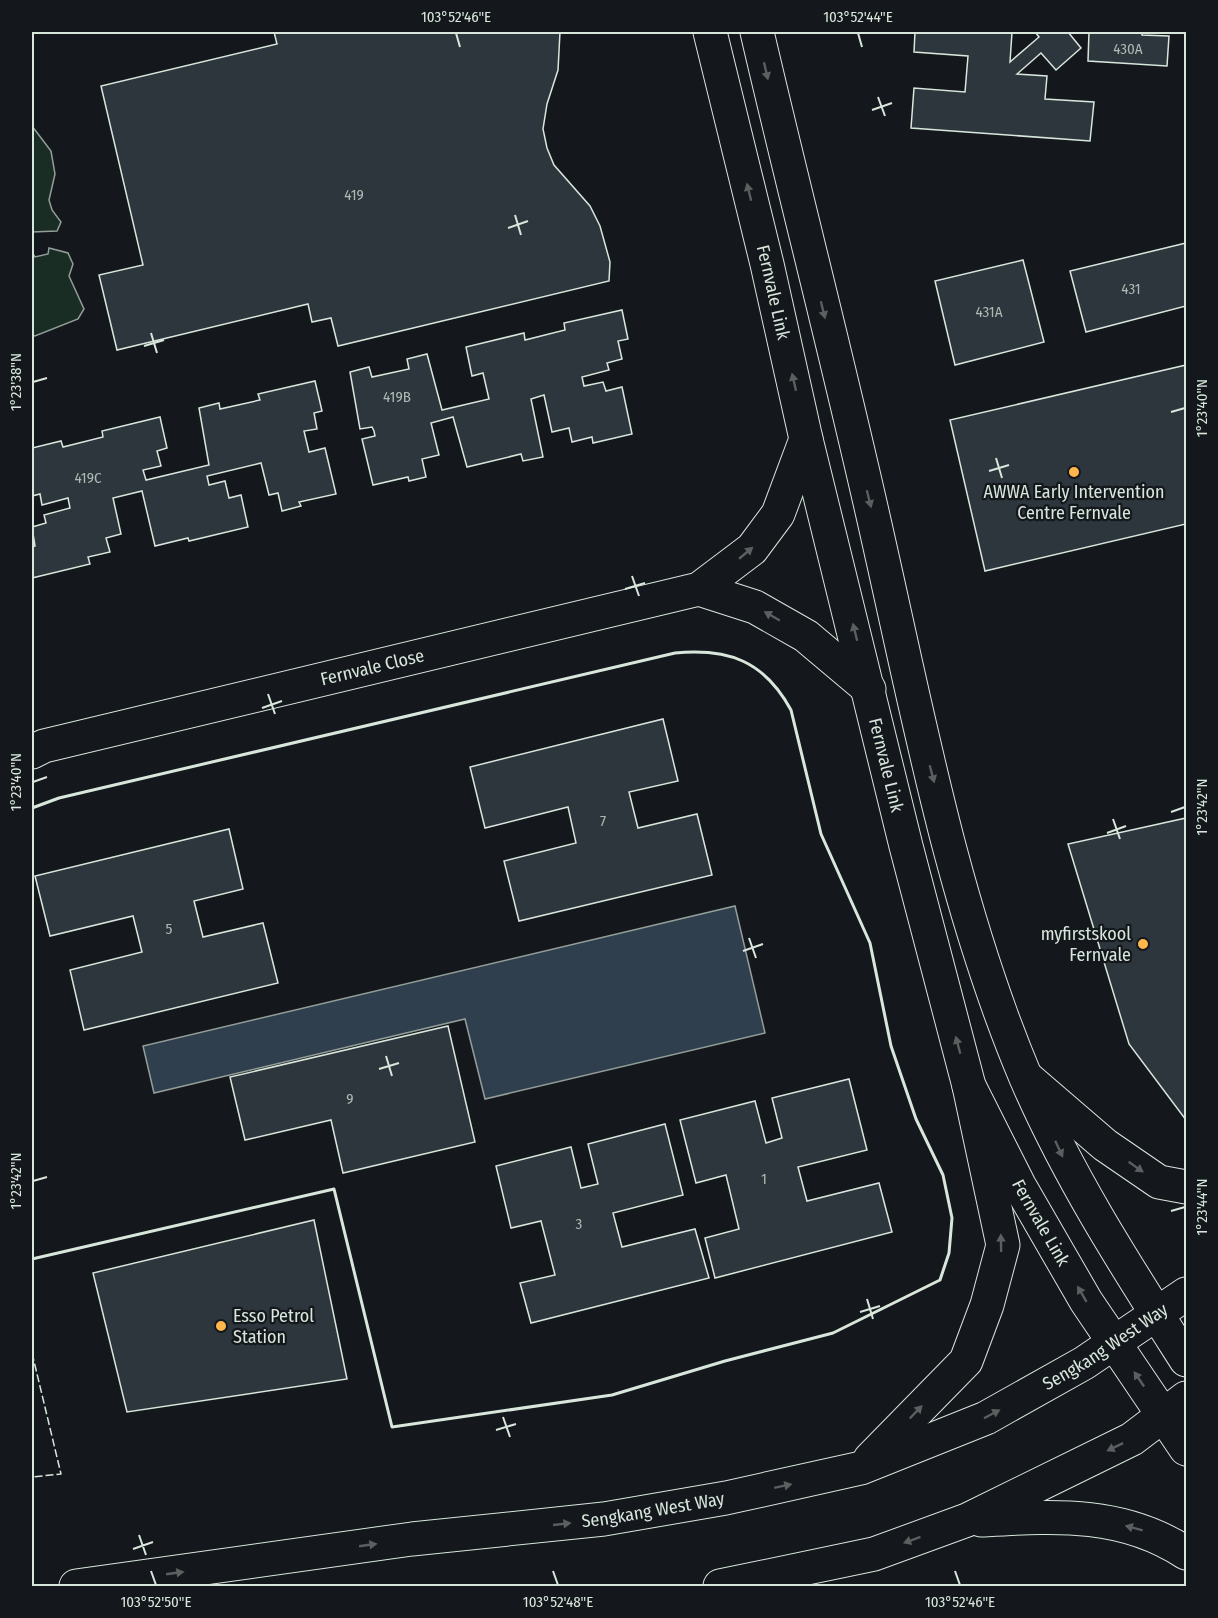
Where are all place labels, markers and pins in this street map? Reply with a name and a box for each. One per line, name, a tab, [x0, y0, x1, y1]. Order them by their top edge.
marker: AWWA Early Intervention Centre Fernvale	[1067, 465, 1081, 479]
place label: AWWA Early Intervention Centre Fernvale	[984, 481, 1164, 524]
place label: myfirstskool Fernvale	[1041, 923, 1131, 966]
marker: myfirstskool Fernvale	[1136, 937, 1150, 951]
place label: Esso Petrol Station	[233, 1305, 314, 1348]
marker: Esso Petrol Station	[214, 1319, 228, 1333]

